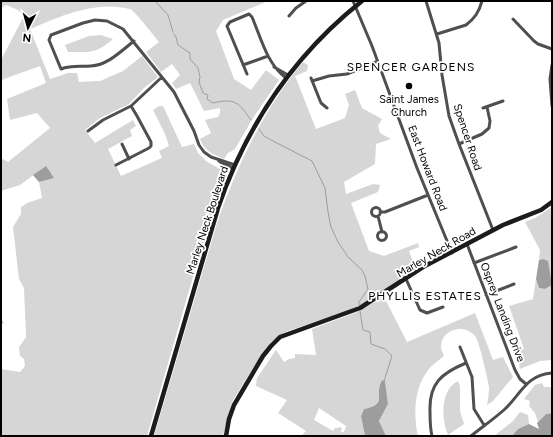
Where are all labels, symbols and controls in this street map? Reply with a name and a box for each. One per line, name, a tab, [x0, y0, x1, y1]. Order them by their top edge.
north arrow	[8, 8, 48, 48]
text: N	[22, 31, 32, 44]
district label: SPENCER GARDENS	[347, 60, 475, 74]
marker: Saint James Church	[404, 81, 414, 91]
place label: Saint James Church	[379, 93, 439, 119]
street label: Spencer Road	[451, 102, 484, 172]
street label: East Howard Road	[405, 123, 450, 213]
street label: Marley Neck Boulevard	[184, 164, 231, 276]
street label: Marley Neck Road	[394, 224, 478, 280]
street label: Osprey Landing Drive	[478, 261, 527, 364]
district label: PHYLLIS ESTATES	[368, 289, 482, 303]

